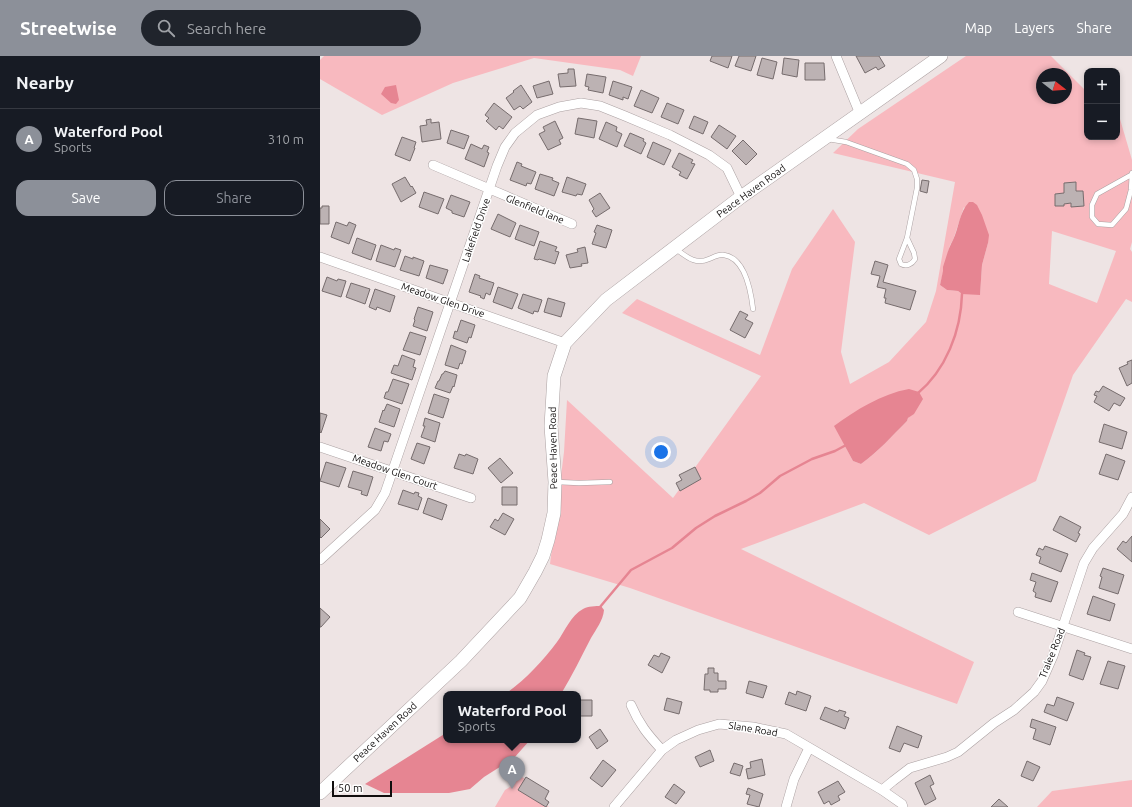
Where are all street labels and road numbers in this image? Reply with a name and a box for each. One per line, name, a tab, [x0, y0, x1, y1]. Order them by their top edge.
street label: Peace Haven Road	[714, 162, 788, 220]
street label: Glenfield lane	[504, 192, 566, 226]
street label: Lakefield Drive	[460, 197, 492, 263]
street label: Meadow Glen Drive	[400, 281, 486, 319]
street label: Peace Haven Road	[547, 407, 559, 489]
street label: Meadow Glen Court	[351, 452, 439, 492]
street label: Tralee Road	[1037, 626, 1067, 680]
street label: Peace Haven Road	[351, 700, 419, 764]
street label: Slane Road	[728, 720, 778, 738]

